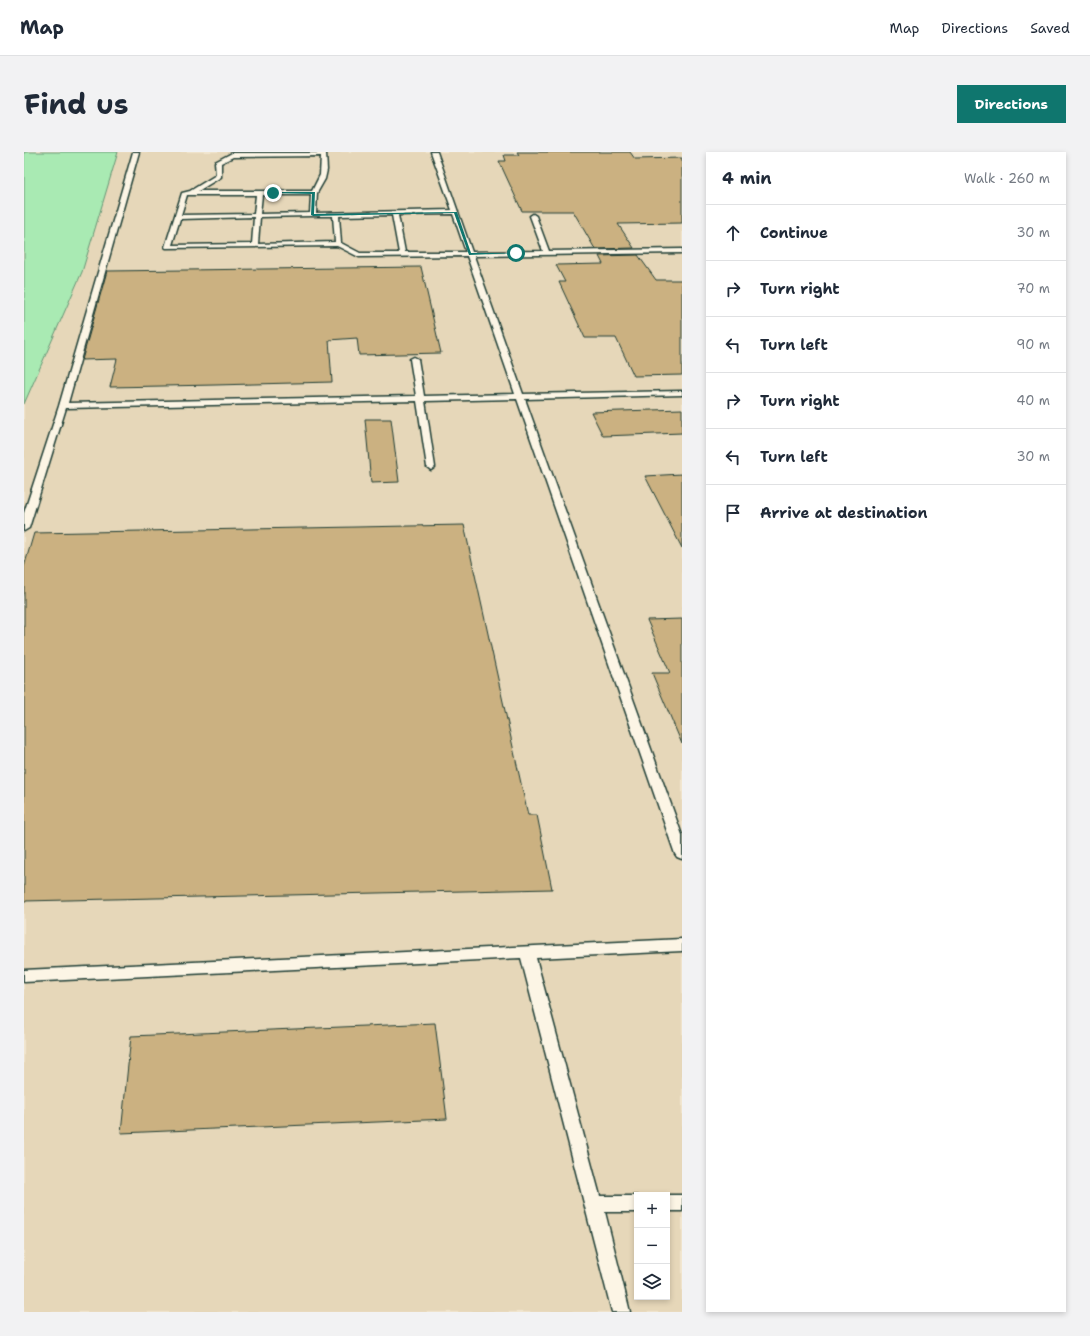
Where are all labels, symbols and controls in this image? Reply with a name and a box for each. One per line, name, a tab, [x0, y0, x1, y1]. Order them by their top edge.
text: Map	[20, 15, 64, 40]
text: Map	[890, 19, 920, 37]
text: Directions	[942, 19, 1008, 37]
text: Saved	[1030, 19, 1070, 37]
text: Find us	[24, 85, 129, 123]
button: Directions	[957, 85, 1066, 123]
text: 4 min	[722, 167, 772, 189]
text: Walk · 260 m	[964, 170, 1050, 187]
route end	[264, 184, 282, 202]
icon: ahead	[722, 222, 744, 244]
text: Continue	[760, 223, 828, 243]
text: 30 m	[1016, 224, 1050, 241]
route start	[507, 244, 525, 262]
icon: right	[722, 278, 744, 300]
text: Turn right	[760, 279, 840, 299]
text: 70 m	[1016, 280, 1050, 297]
icon: left	[722, 334, 744, 356]
text: Turn left	[760, 335, 828, 355]
text: 90 m	[1016, 336, 1050, 353]
icon: right	[722, 390, 744, 412]
text: Turn right	[760, 391, 840, 411]
text: 40 m	[1016, 392, 1050, 409]
icon: left	[722, 446, 744, 468]
text: Turn left	[760, 447, 828, 467]
text: 30 m	[1016, 448, 1050, 465]
icon: arrive	[722, 502, 744, 524]
text: Arrive at destination	[760, 503, 928, 523]
map controls	[634, 1192, 670, 1300]
button: +	[634, 1192, 670, 1228]
button: −	[634, 1228, 670, 1264]
button: layers	[634, 1264, 670, 1300]

